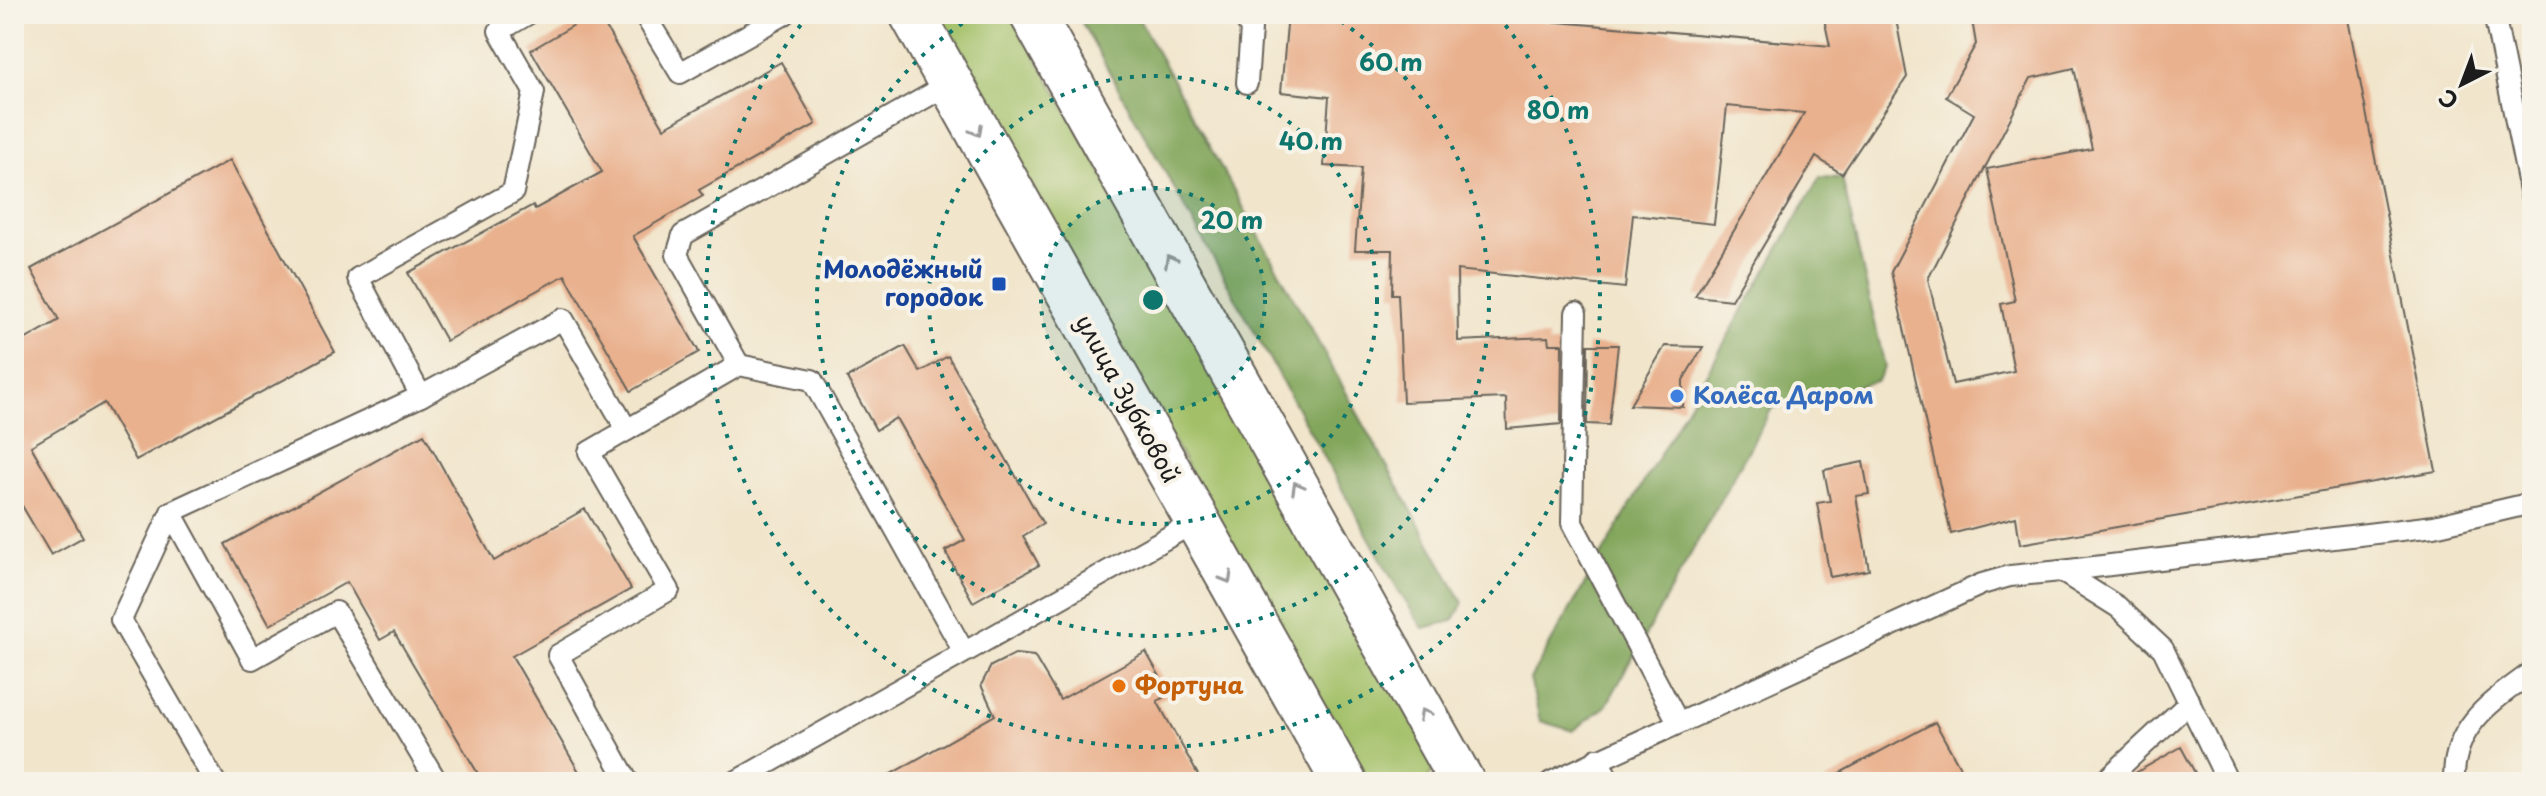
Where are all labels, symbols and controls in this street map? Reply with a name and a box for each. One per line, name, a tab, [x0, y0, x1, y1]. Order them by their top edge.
text: 60 m	[1359, 43, 1423, 79]
north arrow	[2422, 44, 2502, 124]
text: С	[2430, 82, 2465, 118]
text: 80 m	[1527, 91, 1589, 127]
one-way arrow	[967, 122, 983, 137]
text: 40 m	[1279, 122, 1343, 158]
text: 20 m	[1201, 201, 1263, 237]
place label: Молодёжный городок	[823, 250, 984, 314]
one-way arrow	[1164, 254, 1180, 269]
marker: Молодёжный городок	[990, 275, 1008, 293]
centre of rings	[1139, 286, 1167, 314]
street label: улица Зубковой	[1068, 307, 1190, 489]
place label: Колёса Даром	[1693, 376, 1874, 412]
marker: Колёса Даром	[1668, 387, 1686, 405]
one-way arrow	[1291, 481, 1307, 496]
one-way arrow	[1217, 569, 1233, 584]
place label: Фортуна	[1135, 666, 1245, 702]
marker: Фортуна	[1110, 677, 1128, 695]
one-way arrow	[1418, 708, 1433, 722]

